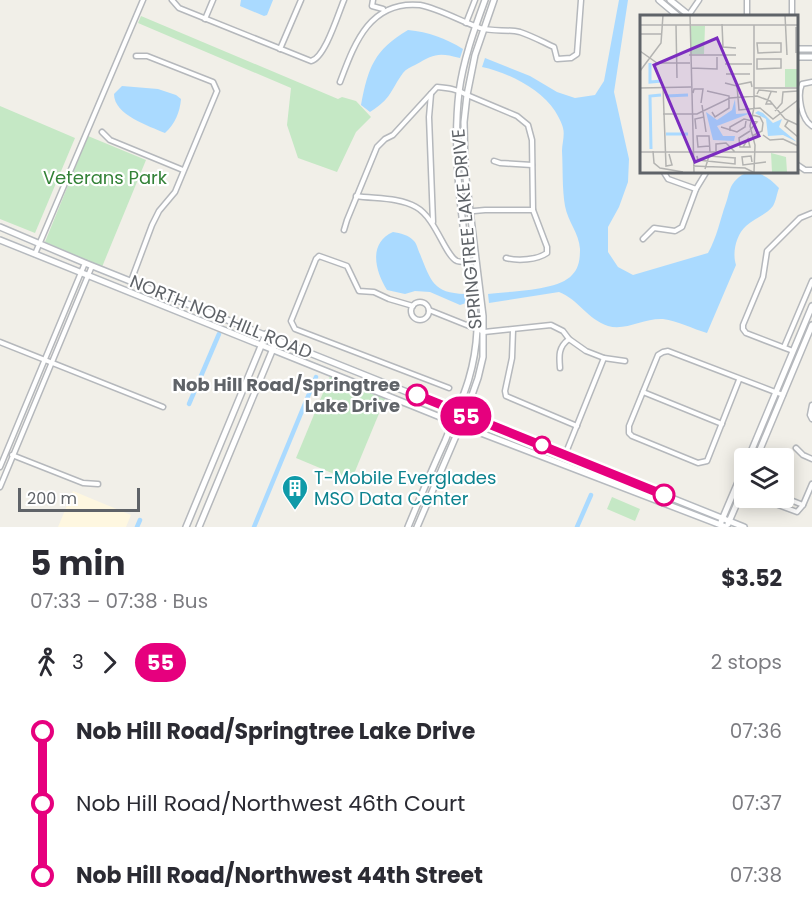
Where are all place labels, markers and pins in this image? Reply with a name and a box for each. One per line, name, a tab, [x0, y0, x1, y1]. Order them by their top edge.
place label: Nob Hill Road/Springtree Lake Drive	[172, 372, 400, 418]
marker: Nob Hill Road/Springtree Lake Drive	[406, 384, 428, 406]
unlabelled marker	[533, 436, 551, 454]
place label: T-Mobile Everglades MSO Data Center	[314, 465, 496, 511]
building icon: T-Mobile Everglades MSO Data Center	[280, 473, 310, 511]
unlabelled marker	[653, 484, 675, 506]

